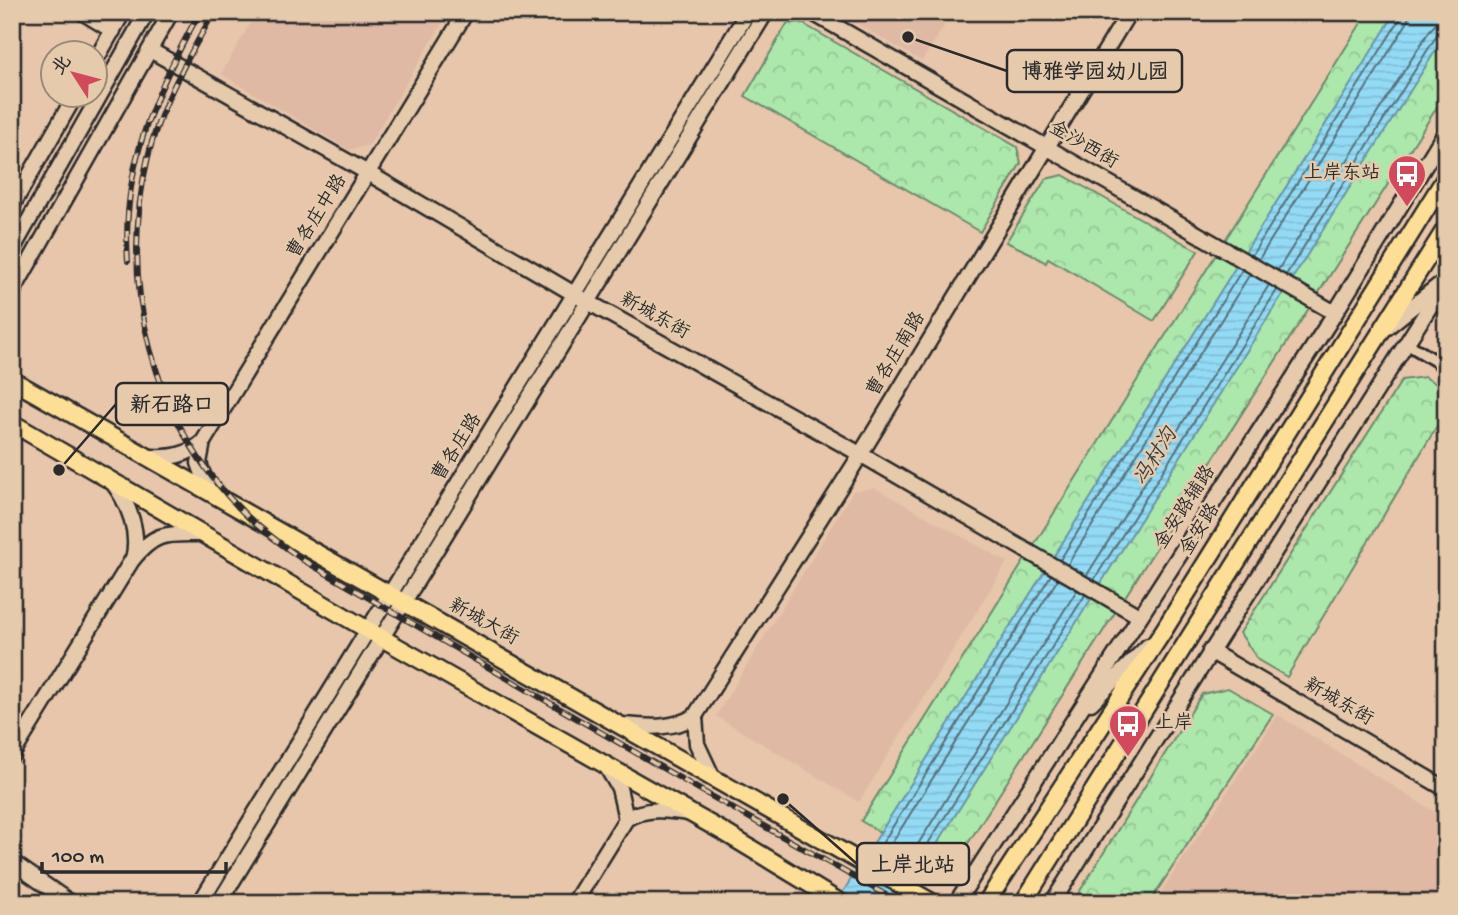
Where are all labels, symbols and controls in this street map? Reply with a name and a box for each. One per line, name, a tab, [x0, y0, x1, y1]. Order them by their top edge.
north arrow	[38, 38, 108, 108]
callout: 博雅学园幼儿园	[1007, 50, 1182, 92]
text: 北	[48, 52, 78, 81]
text: 博雅学园幼儿园	[1022, 60, 1169, 87]
street label: 金沙西街	[1044, 116, 1122, 175]
bus stop icon: 上岸东站	[1386, 153, 1428, 208]
place label: 上岸东站	[1304, 162, 1380, 186]
street label: 曹各庄中路	[282, 170, 353, 263]
street label: 新城东街	[615, 288, 693, 345]
street label: 曹各庄南路	[862, 308, 931, 402]
callout: 新石路口	[116, 383, 228, 425]
text: 新石路口	[130, 393, 214, 420]
street label: 曹各庄路	[427, 409, 488, 486]
water label: 冯村沟	[1128, 422, 1185, 491]
street label: 金安路辅路	[1151, 462, 1221, 554]
street label: 金安路	[1176, 500, 1226, 560]
street label: 新城大街	[444, 594, 522, 651]
street label: 新城东街	[1299, 673, 1377, 732]
bus stop icon: 上岸	[1107, 703, 1149, 758]
place label: 上岸	[1155, 712, 1193, 736]
scale bar	[42, 831, 226, 875]
callout: 上岸北站	[857, 843, 969, 885]
text: 100 m	[51, 846, 104, 871]
text: 上岸北站	[871, 853, 955, 880]

